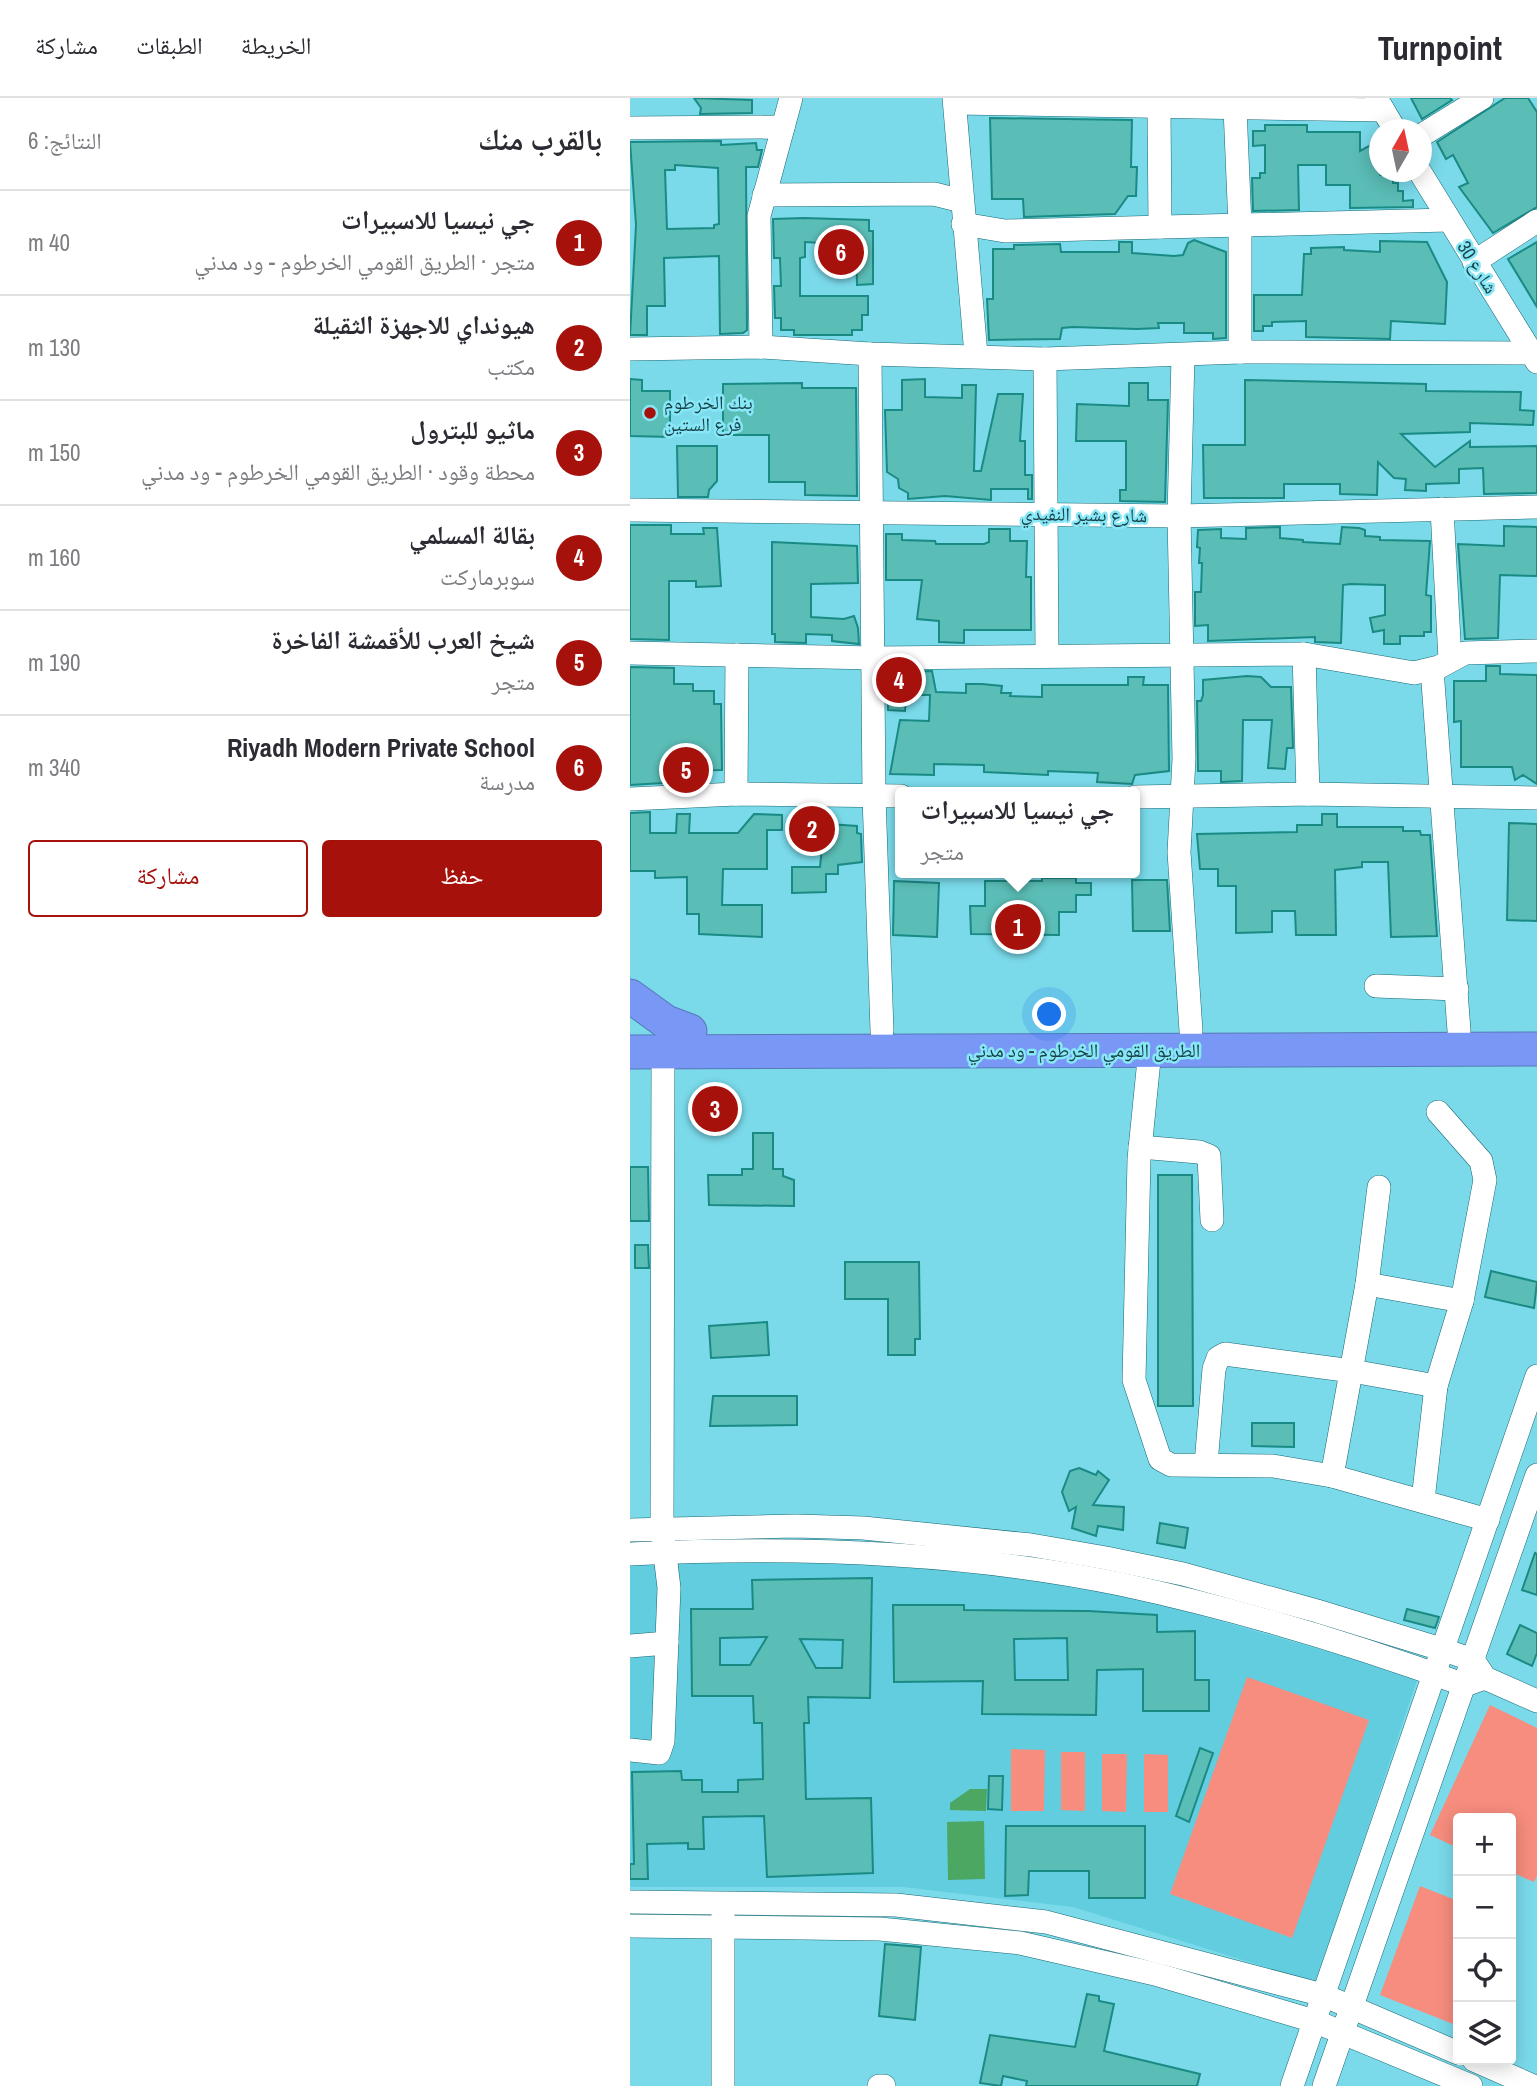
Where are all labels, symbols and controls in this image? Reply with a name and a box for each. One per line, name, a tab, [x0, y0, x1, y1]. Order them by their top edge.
text: Turnpoint	[1378, 26, 1502, 70]
text: مشاركة	[35, 29, 98, 61]
text: الطبقات	[136, 29, 203, 61]
text: الخريطة	[241, 29, 311, 61]
text: بالقرب منك	[478, 119, 602, 159]
north arrow	[1369, 119, 1432, 182]
text: النتائج: 6	[28, 125, 102, 156]
text: جي نيسيا للاسبيرات	[341, 202, 535, 237]
pin: 6	[818, 226, 864, 278]
text: 40 m	[28, 227, 70, 258]
text: 1	[574, 227, 584, 258]
street label: شارع 30	[1452, 236, 1504, 298]
text: متجر · الطريق القومي الخرطوم - ود مدني	[194, 246, 535, 277]
text: هيونداي للاجهزة الثقيلة	[312, 307, 535, 342]
text: 130 m	[28, 332, 80, 363]
text: 2	[574, 332, 584, 363]
text: مكتب	[487, 351, 535, 382]
place label: بنك الخرطوم فرع الستين	[664, 389, 753, 437]
marker: بنك الخرطوم فرع الستين	[642, 405, 658, 421]
text: ماثيو للبترول	[410, 412, 535, 447]
text: 150 m	[28, 437, 80, 468]
text: 3	[574, 437, 584, 468]
text: محطة وقود · الطريق القومي الخرطوم - ود مدني	[141, 456, 535, 487]
street label: شارع بشير النفيدي	[1021, 500, 1147, 531]
text: بقالة المسلمي	[409, 517, 535, 552]
text: 160 m	[28, 542, 80, 573]
text: 4	[574, 542, 584, 573]
text: سوبرماركت	[440, 561, 535, 592]
text: شيخ العرب للأقمشة الفاخرة	[271, 622, 535, 657]
text: 190 m	[28, 647, 80, 678]
text: 5	[574, 647, 584, 678]
pin: 4	[876, 654, 922, 706]
text: متجر	[492, 666, 535, 697]
text: Riyadh Modern Private School	[227, 730, 535, 765]
pin: 5	[663, 744, 709, 796]
text: 340 m	[28, 752, 80, 783]
text: 6	[574, 752, 584, 783]
text: مدرسة	[479, 766, 535, 797]
popup	[895, 787, 1140, 878]
text: جي نيسيا للاسبيرات	[921, 792, 1114, 827]
pin: 2	[789, 803, 835, 855]
text: متجر	[921, 836, 964, 867]
button: مشاركة	[28, 840, 308, 917]
button: حفظ	[322, 840, 602, 917]
pin: 1	[995, 901, 1041, 953]
your location	[1032, 997, 1066, 1031]
street label: الطريق القومي الخرطوم - ود مدني	[968, 1037, 1200, 1066]
pin: 3	[692, 1083, 738, 1135]
map controls	[1453, 1813, 1516, 2065]
button: +	[1453, 1813, 1516, 1876]
button: −	[1453, 1876, 1516, 1939]
button: locate	[1453, 1939, 1516, 2002]
button: layers	[1453, 2002, 1516, 2065]

